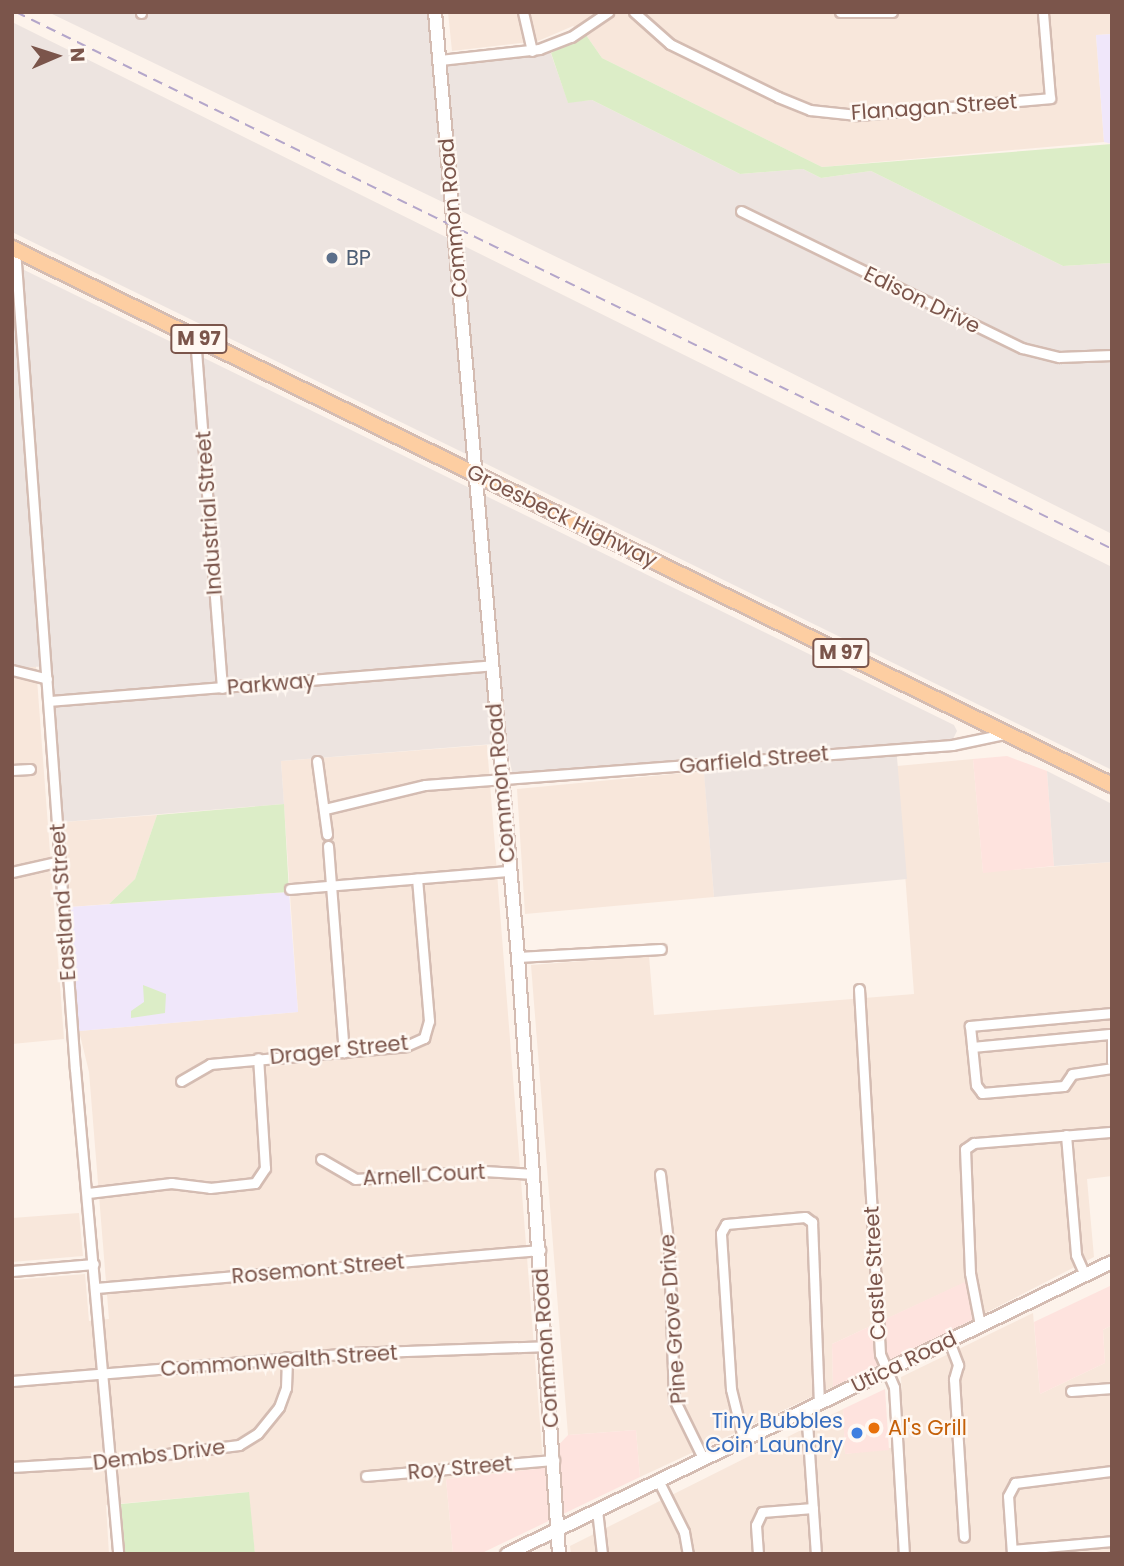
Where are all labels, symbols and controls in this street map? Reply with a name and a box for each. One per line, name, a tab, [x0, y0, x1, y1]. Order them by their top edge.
north arrow	[21, 21, 91, 91]
text: N	[64, 47, 91, 63]
street label: Flanagan Street	[850, 89, 1018, 125]
street label: Common Road	[433, 137, 473, 299]
place label: BP	[346, 245, 371, 271]
marker: BP	[324, 250, 340, 266]
street label: Edison Drive	[860, 261, 984, 339]
road number: M 97	[169, 324, 229, 354]
street label: Industrial Street	[191, 430, 227, 596]
street label: Groesbeck Highway	[463, 459, 661, 573]
road number: M 97	[811, 638, 871, 668]
street label: Parkway	[226, 668, 316, 700]
street label: Common Road	[481, 702, 521, 864]
street label: Garfield Street	[678, 741, 830, 779]
street label: Eastland Street	[45, 822, 81, 982]
street label: Drager Street	[269, 1030, 409, 1070]
street label: Arnell Court	[362, 1159, 486, 1191]
street label: Castle Street	[859, 1205, 891, 1341]
street label: Pine Grove Drive	[654, 1233, 692, 1405]
street label: Rosemont Street	[231, 1249, 405, 1289]
street label: Common Road	[528, 1267, 564, 1429]
street label: Utica Road	[847, 1326, 961, 1398]
street label: Commonwealth Street	[160, 1340, 398, 1382]
place label: Tiny Bubbles Coin Laundry	[705, 1408, 843, 1458]
place label: Al's Grill	[888, 1415, 967, 1441]
marker: Al's Grill	[866, 1420, 882, 1436]
marker: Tiny Bubbles Coin Laundry	[849, 1425, 865, 1441]
street label: Dembs Drive	[92, 1434, 226, 1476]
street label: Roy Street	[407, 1451, 513, 1485]

